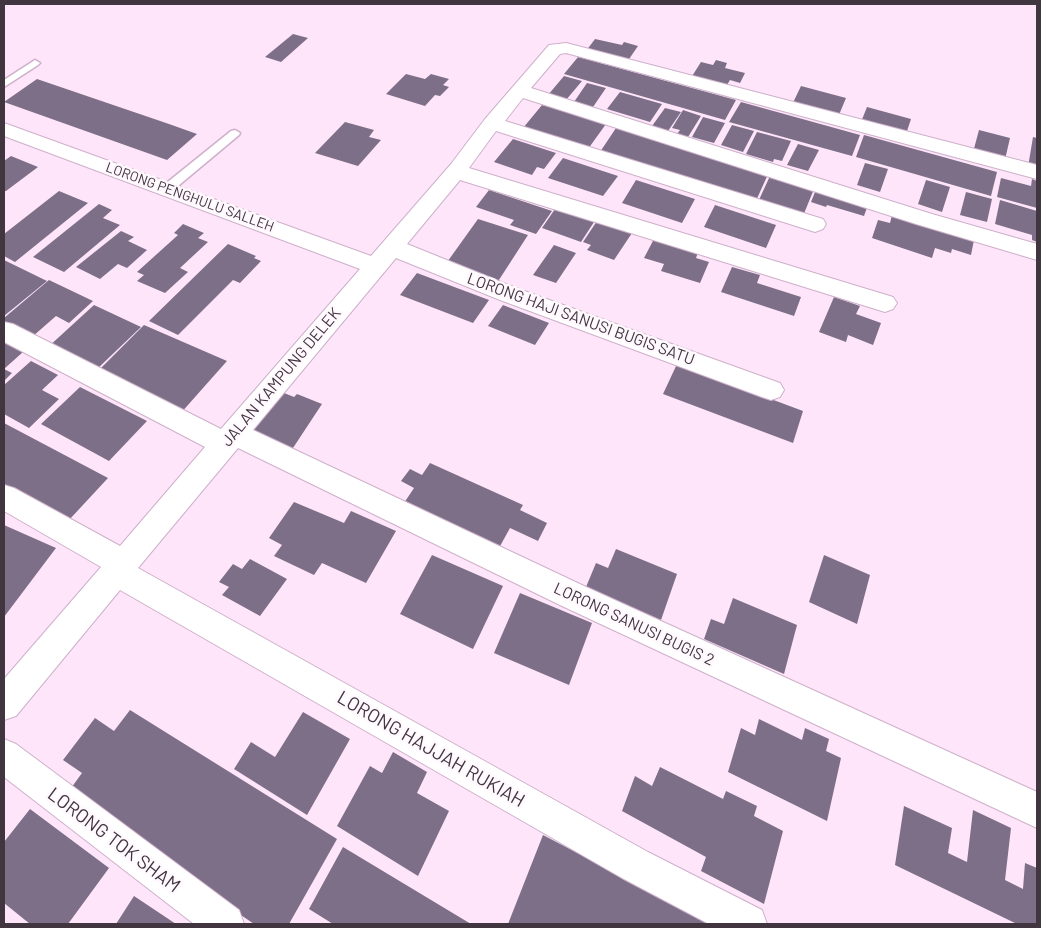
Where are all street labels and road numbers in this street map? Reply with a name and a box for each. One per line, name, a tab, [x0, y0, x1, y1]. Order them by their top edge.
street label: LORONG PENGHULU SALLEH	[104, 159, 276, 235]
street label: LORONG HAJI SANUSI BUGIS SATU	[465, 269, 697, 369]
street label: JALAN KAMPUNG DELEK	[217, 304, 345, 450]
street label: LORONG SANUSI BUGIS 2	[551, 578, 717, 670]
street label: LORONG HAJJAH RUKIAH	[333, 686, 529, 812]
street label: LORONG TOK SHAM	[43, 783, 185, 897]

